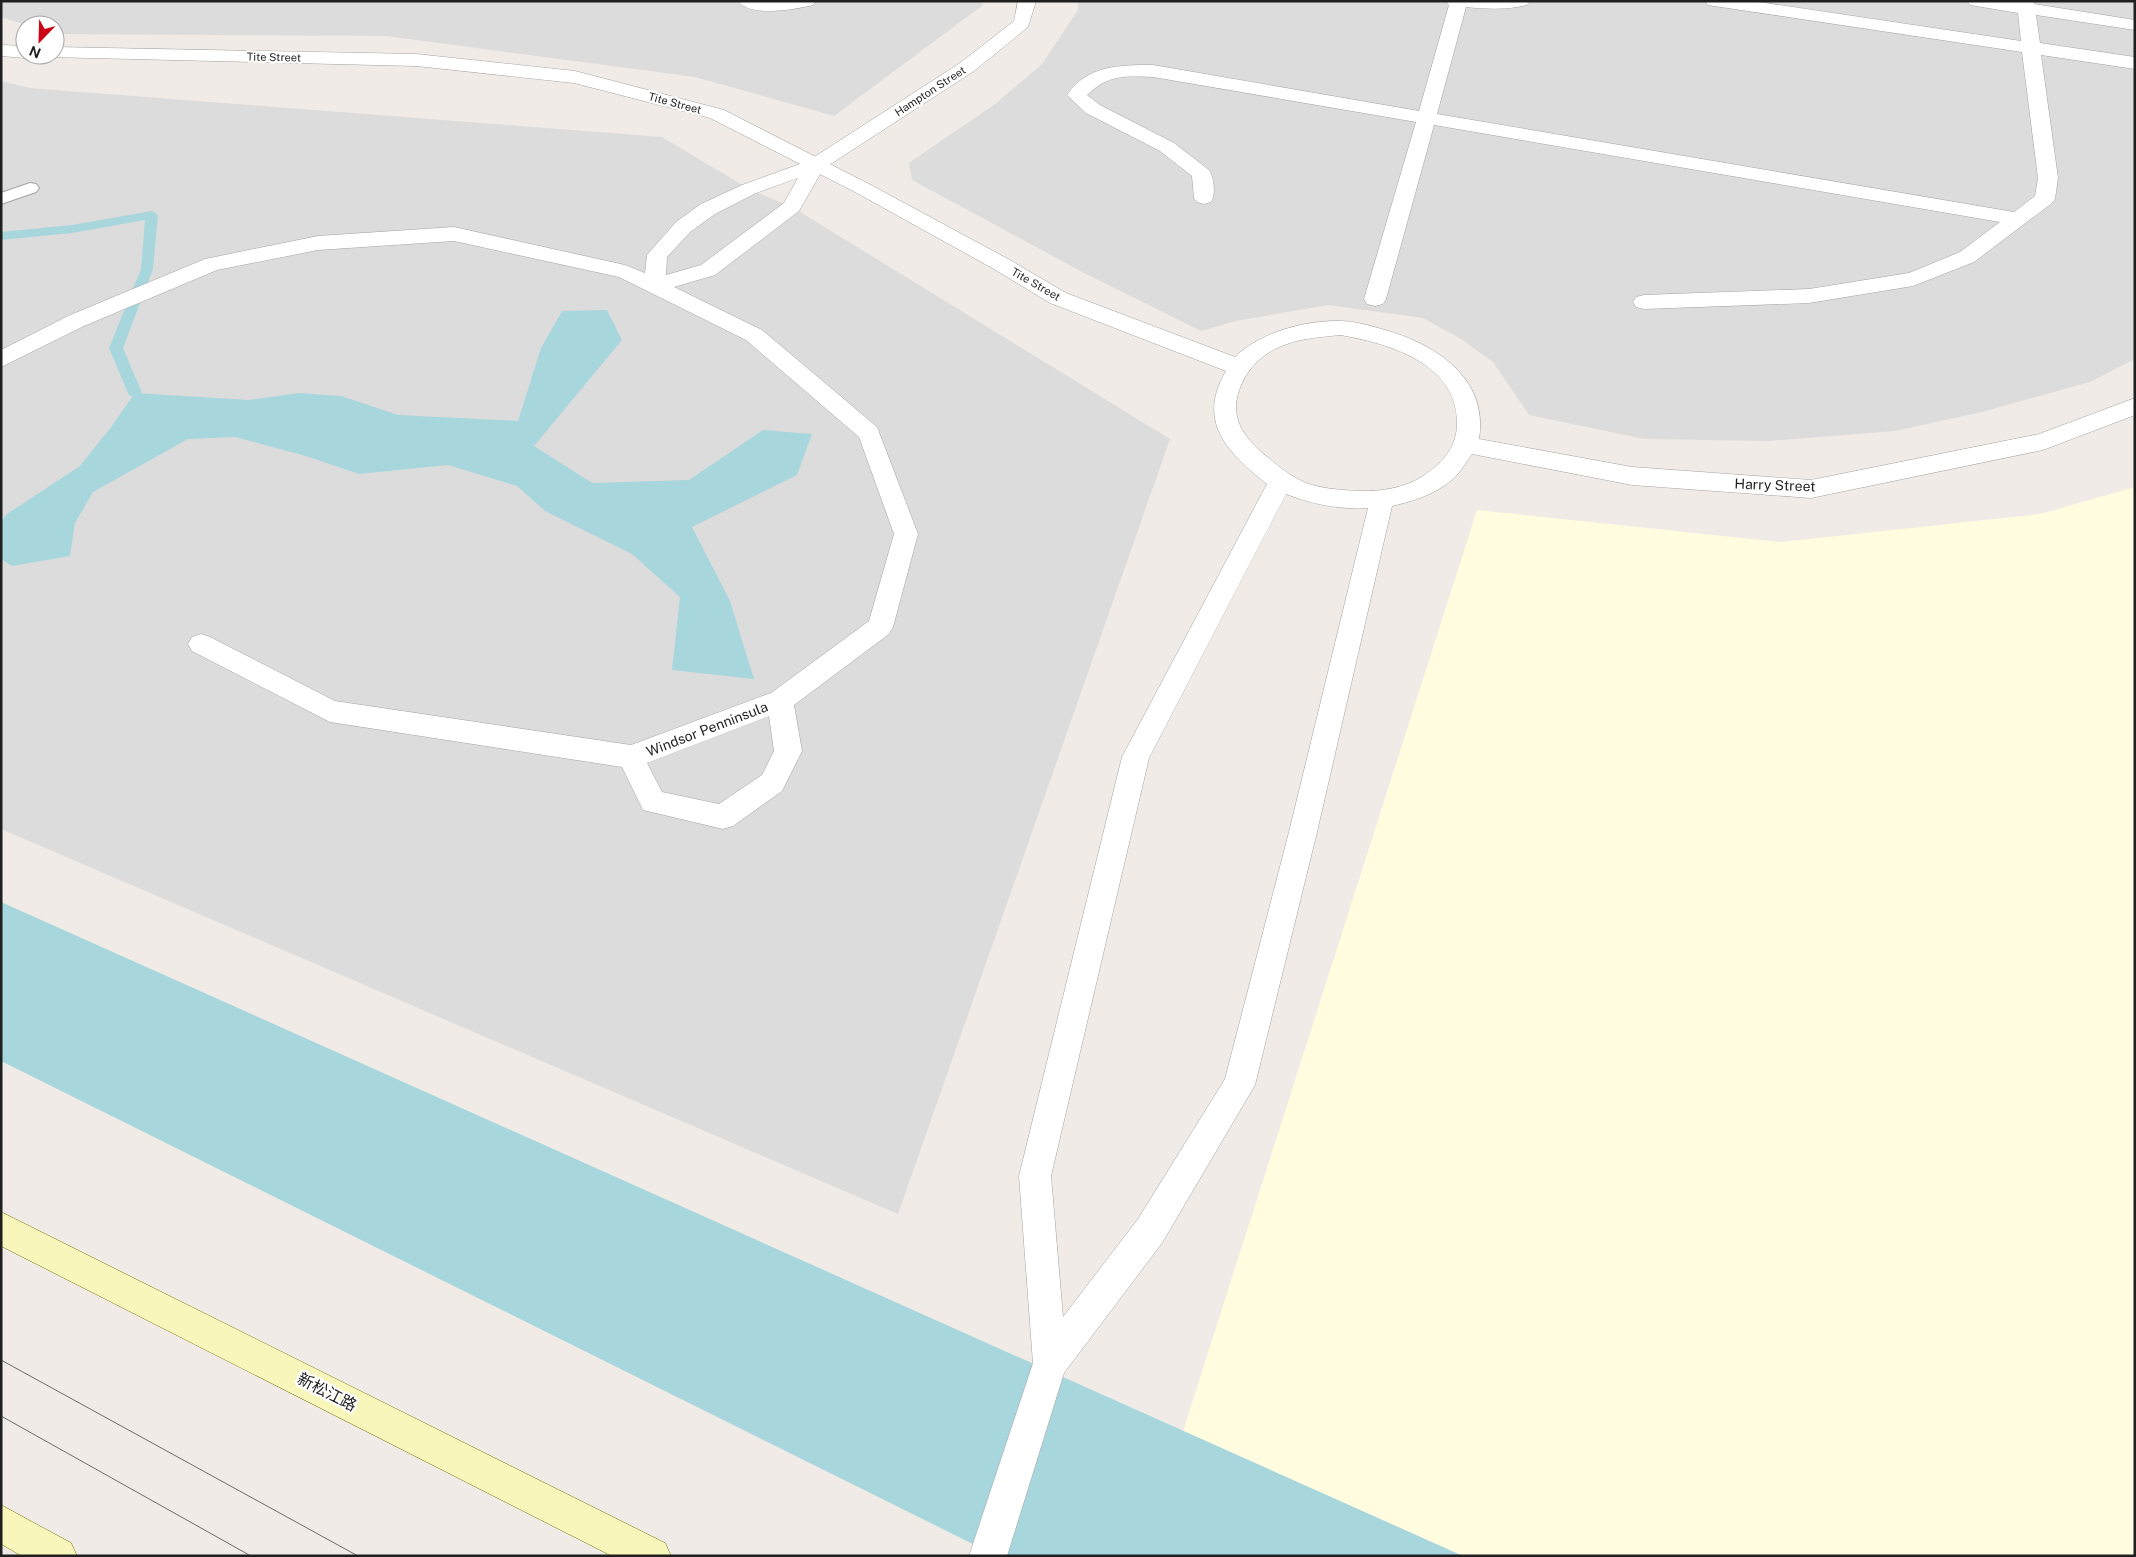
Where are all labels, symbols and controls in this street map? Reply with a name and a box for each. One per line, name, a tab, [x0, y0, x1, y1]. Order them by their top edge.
north arrow	[15, 15, 65, 65]
text: N	[27, 42, 43, 61]
street label: Tite Street	[247, 51, 301, 63]
street label: Hampton Street	[892, 64, 968, 118]
street label: Tite Street	[647, 90, 703, 116]
street label: Tite Street	[1009, 265, 1063, 303]
street label: Harry Street	[1734, 476, 1816, 494]
street label: Windsor Penninsula	[644, 698, 770, 760]
street label: 新松江路	[294, 1369, 360, 1415]

